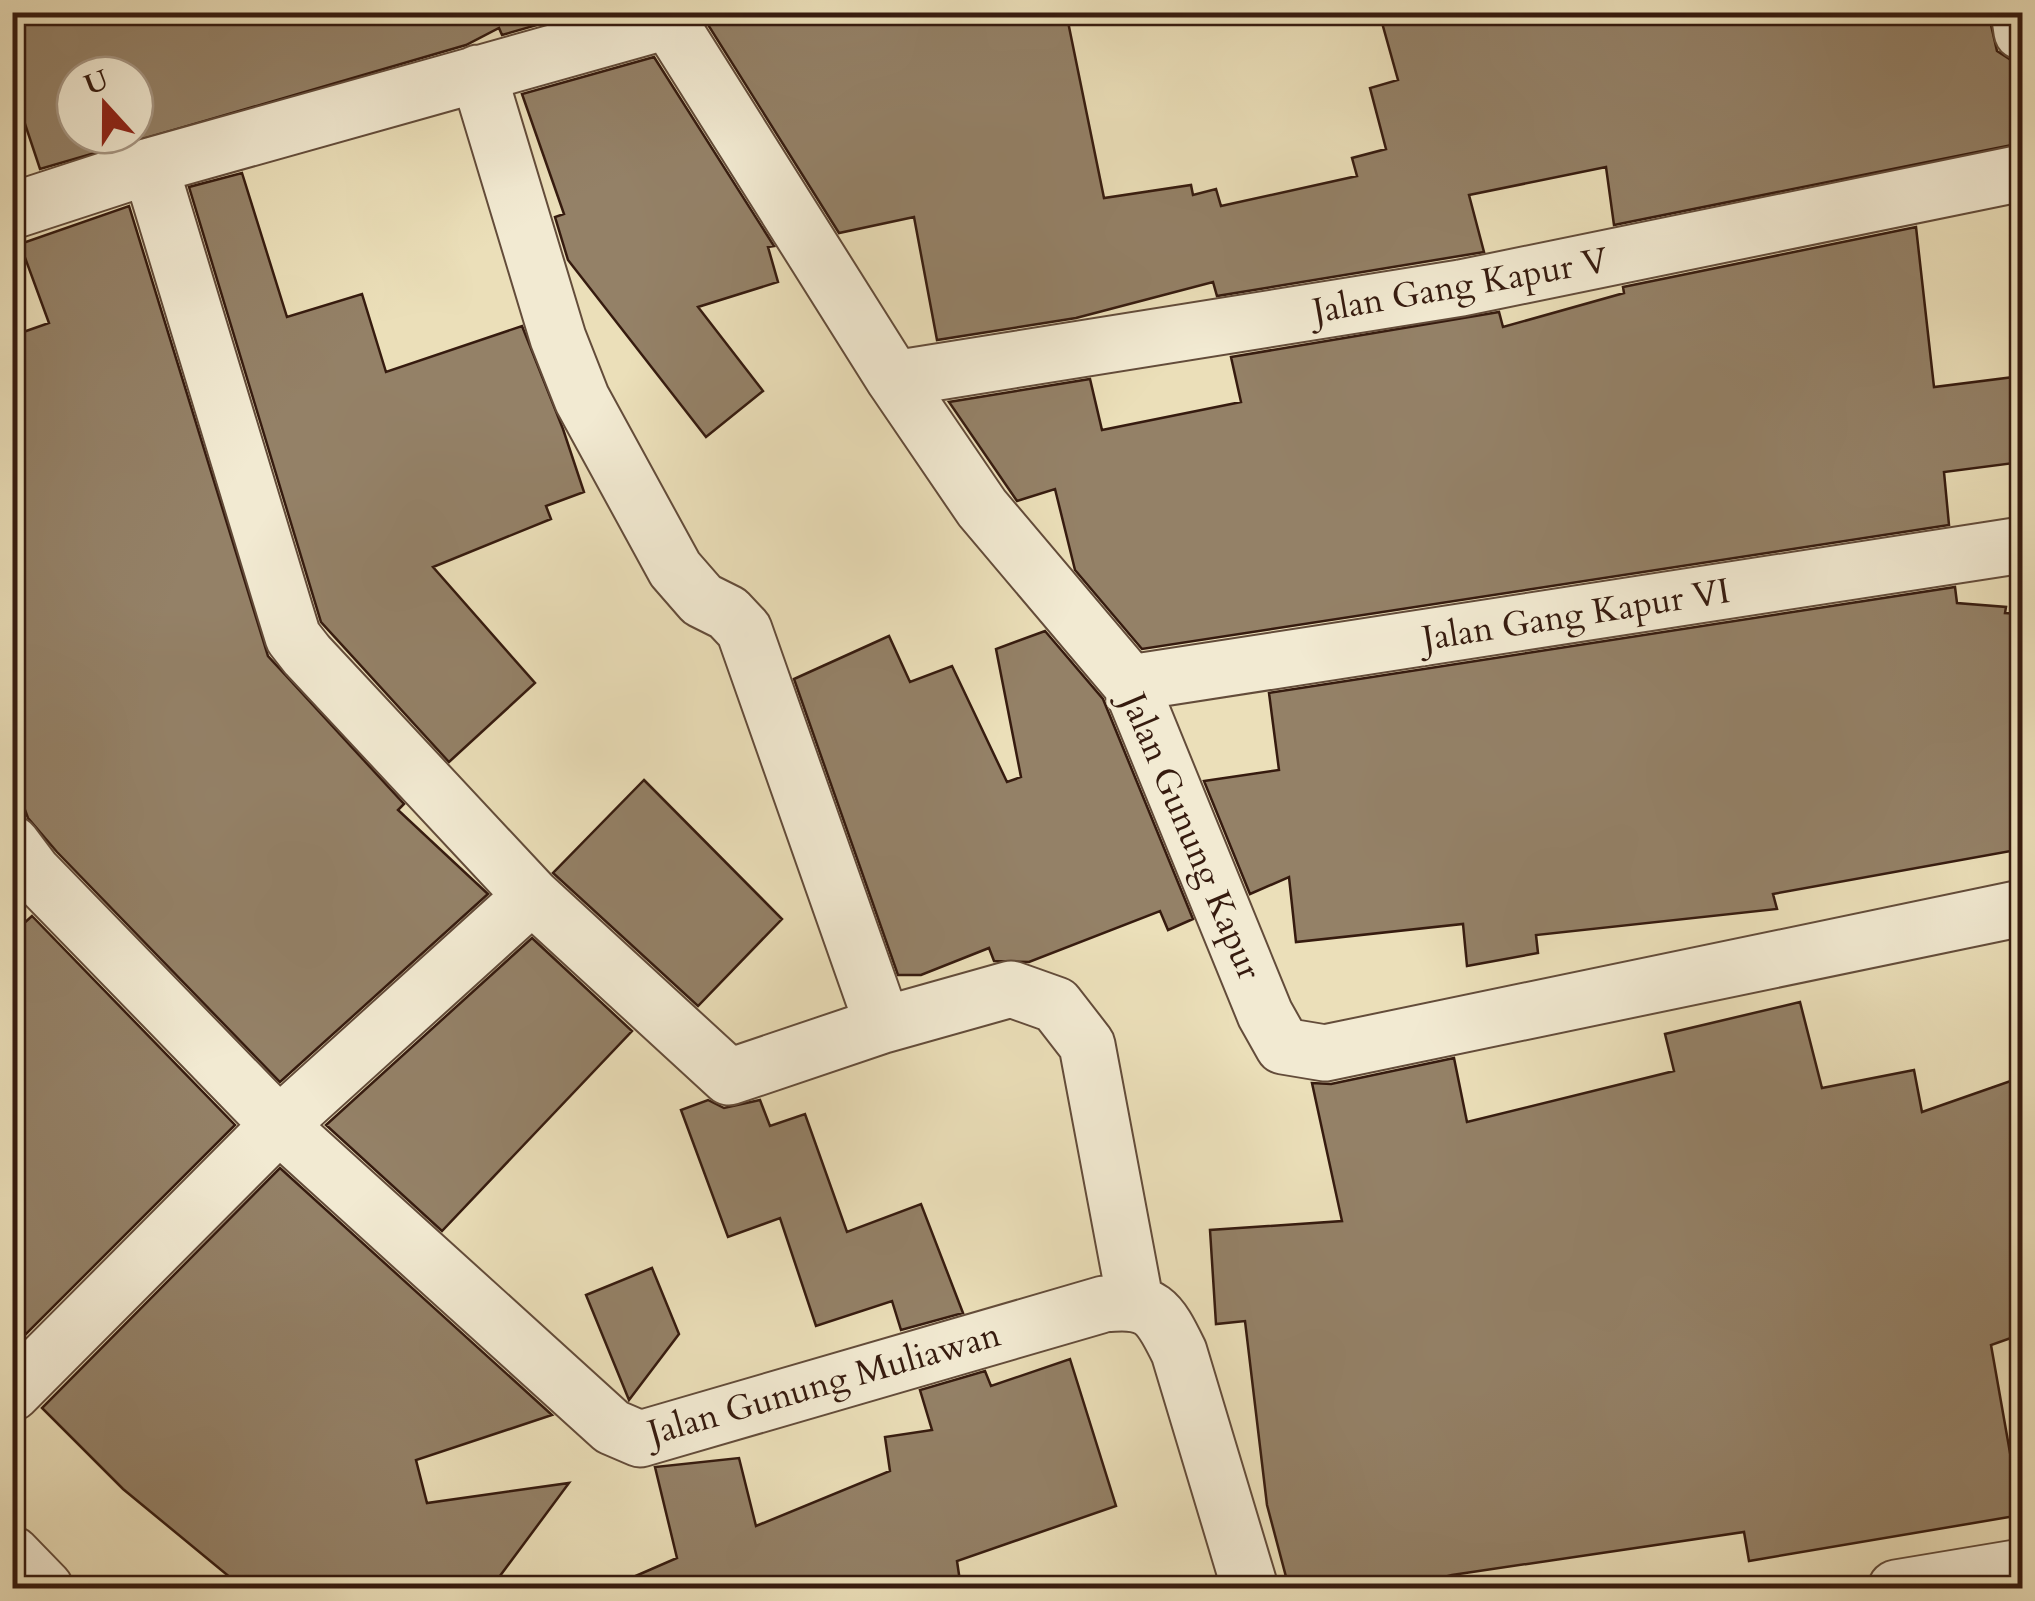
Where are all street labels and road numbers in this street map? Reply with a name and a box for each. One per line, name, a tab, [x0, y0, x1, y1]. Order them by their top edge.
street label: Jalan Gang Kapur V	[1304, 236, 1612, 336]
street label: Jalan Gang Kapur VI	[1414, 567, 1733, 664]
street label: Jalan Gunung Kapur	[1107, 681, 1273, 987]
street label: Jalan Gunung Muliawan	[638, 1311, 1006, 1459]

